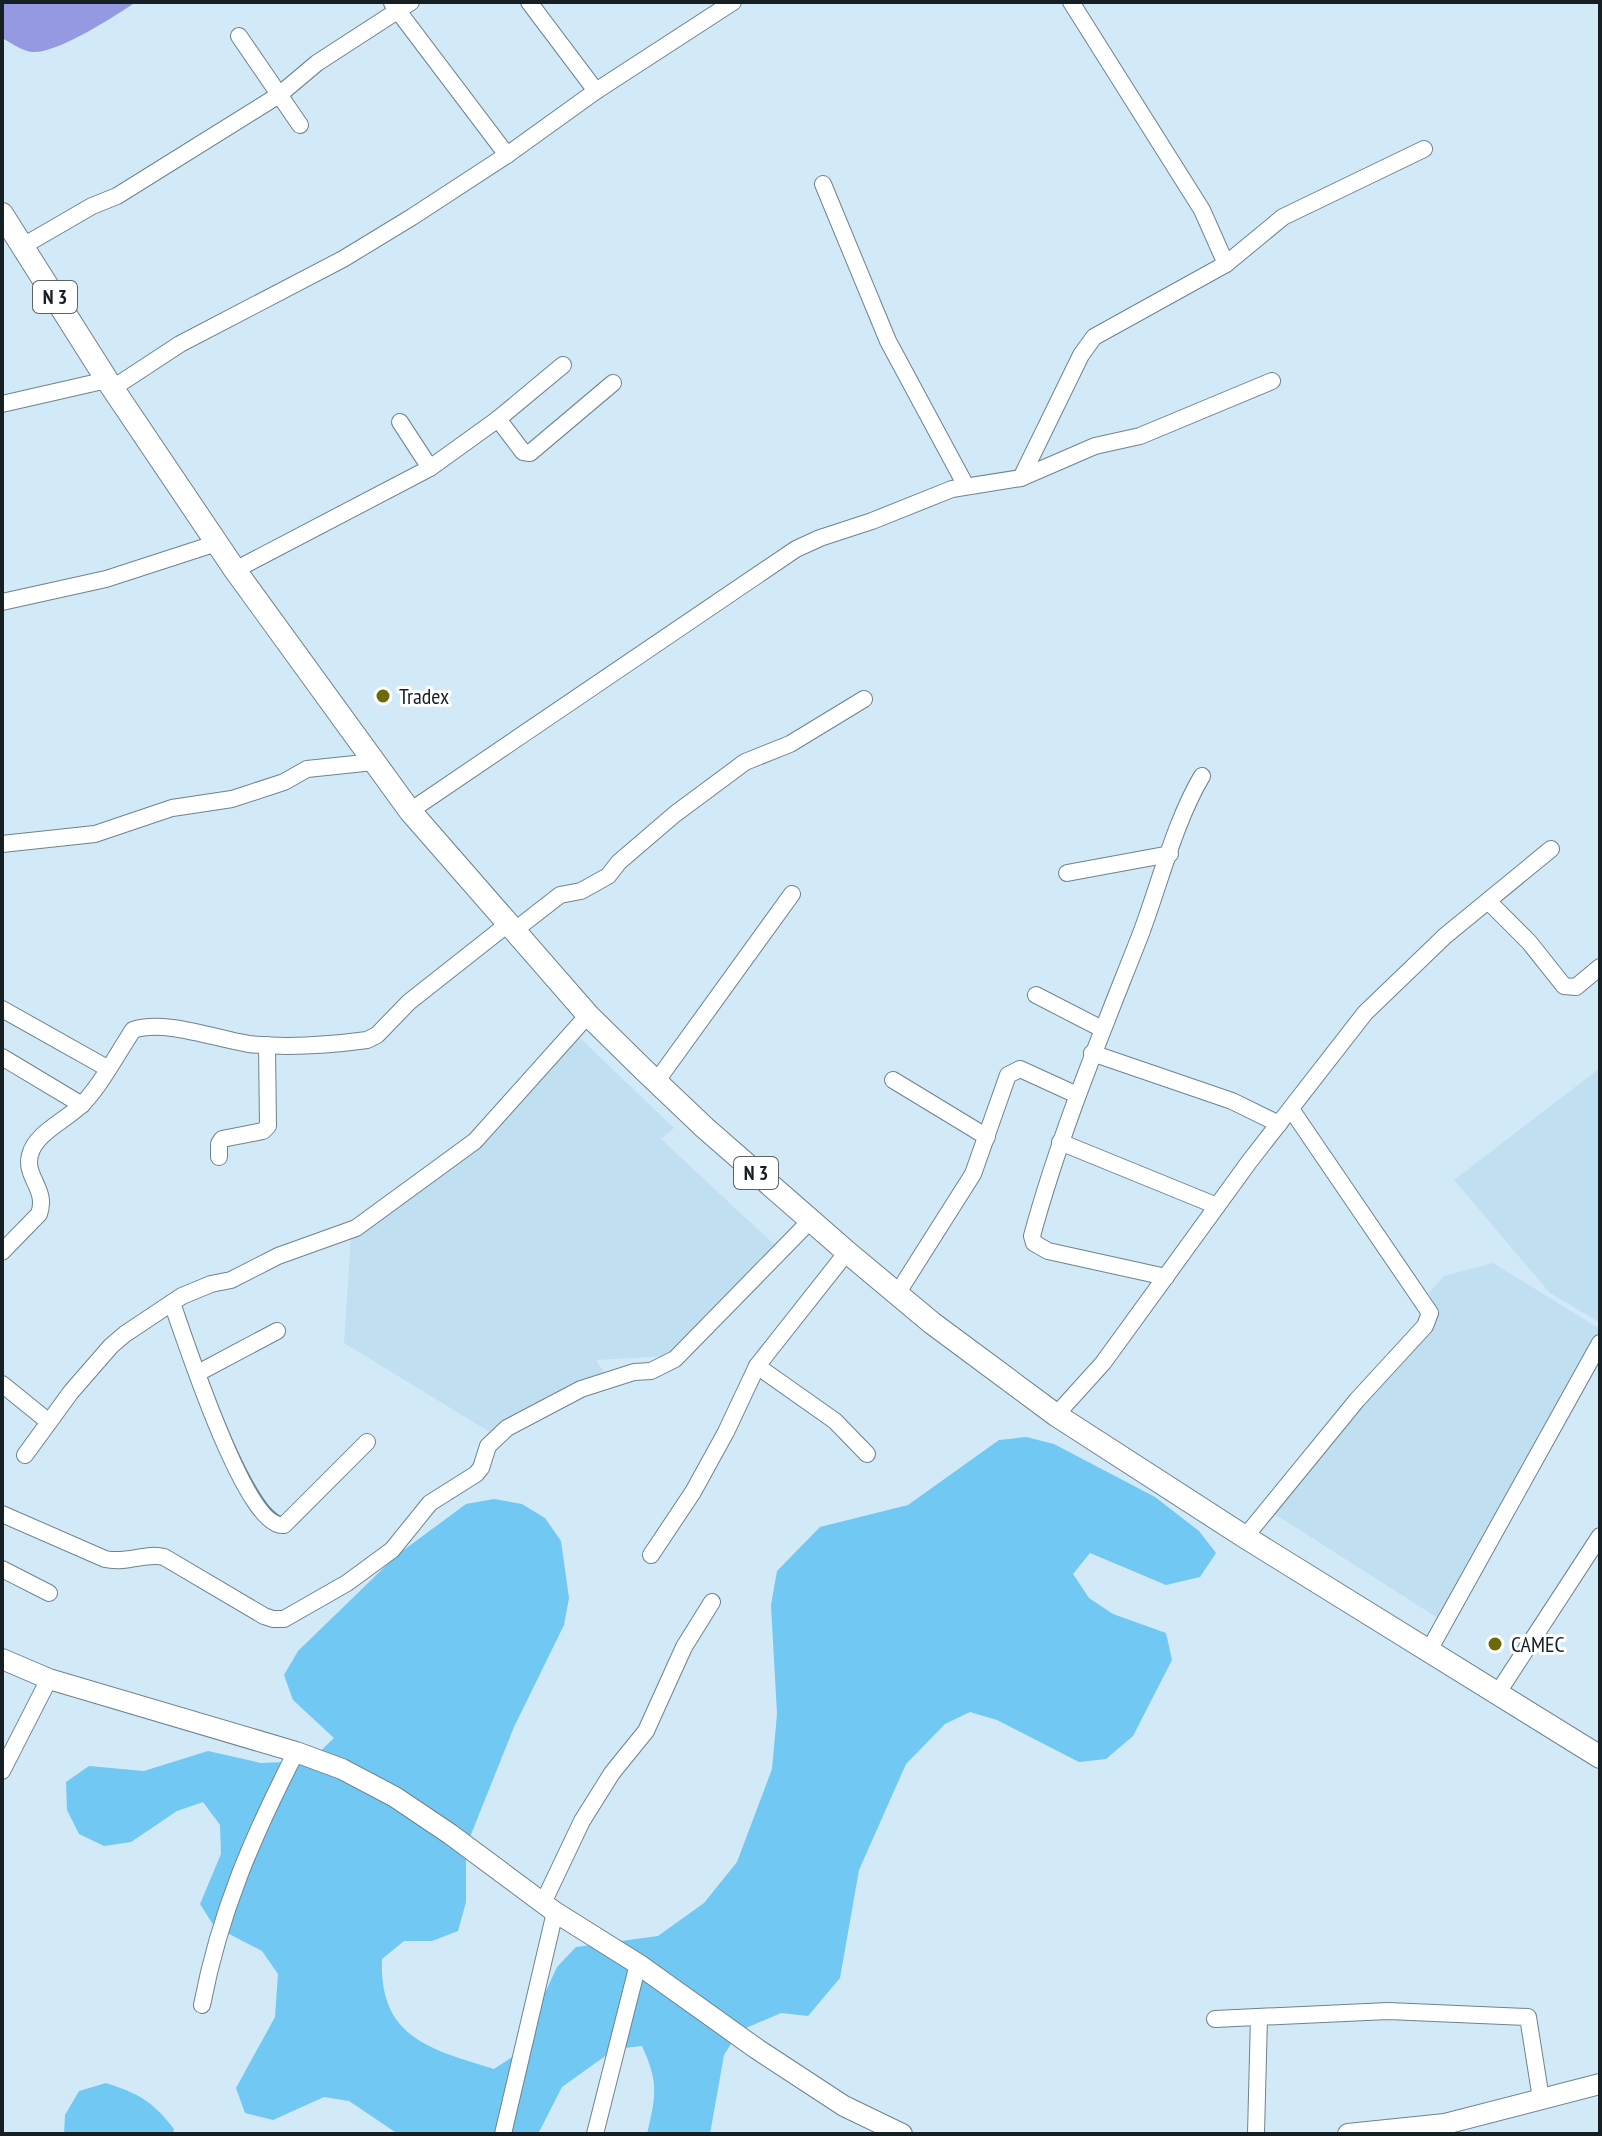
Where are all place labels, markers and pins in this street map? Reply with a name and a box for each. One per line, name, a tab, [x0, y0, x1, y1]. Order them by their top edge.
place label: Tradex	[399, 682, 449, 710]
marker: Tradex	[374, 687, 392, 705]
place label: CAMEC	[1511, 1630, 1564, 1658]
marker: CAMEC	[1486, 1635, 1504, 1653]

